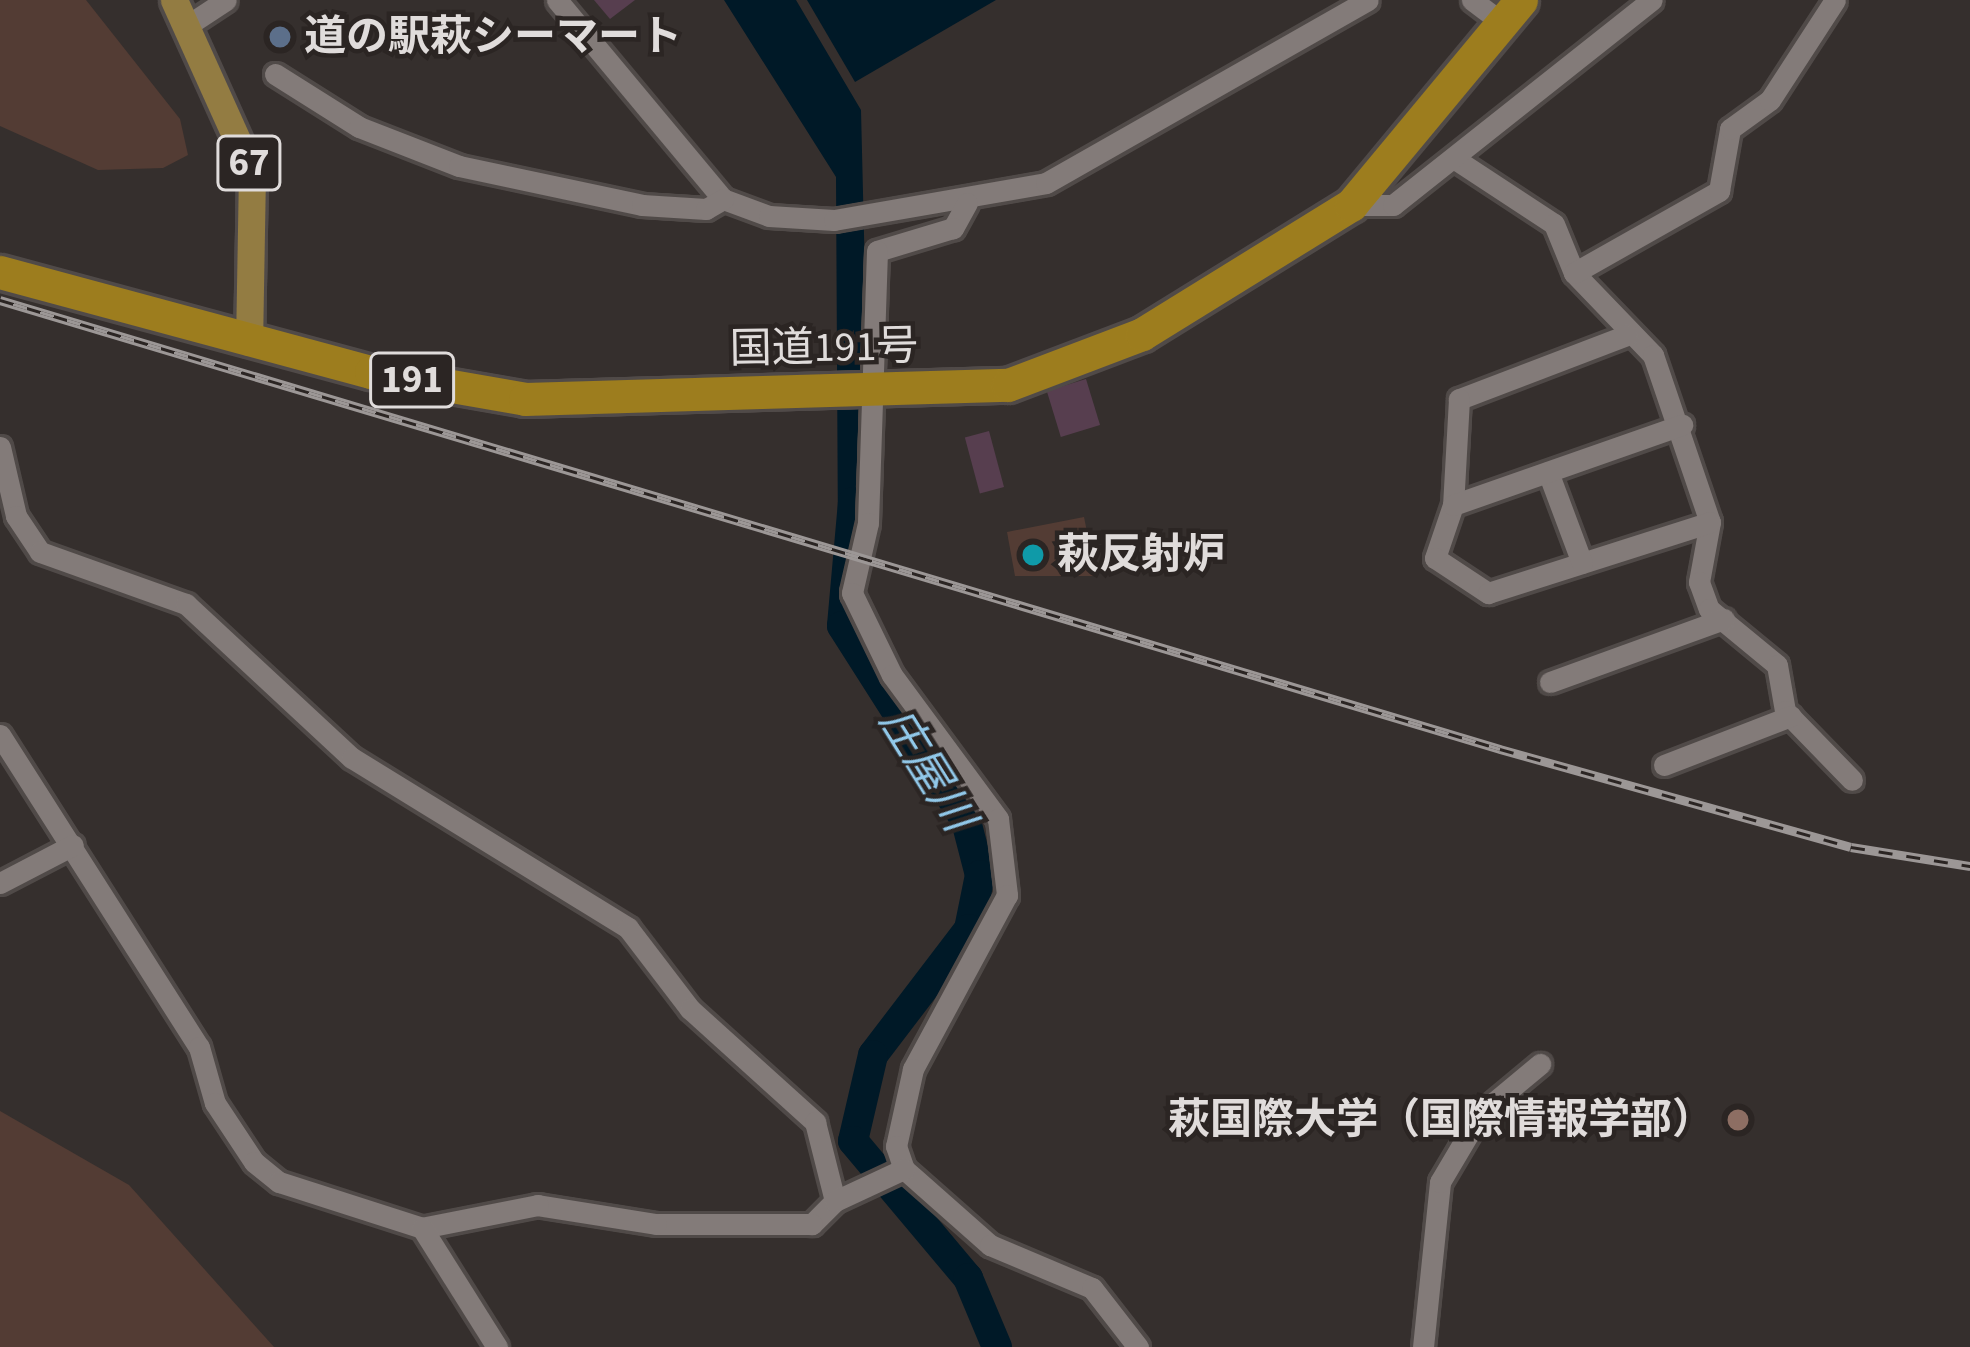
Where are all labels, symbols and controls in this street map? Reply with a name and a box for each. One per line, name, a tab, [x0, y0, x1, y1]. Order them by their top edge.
place label: 道の駅萩シーマート	[304, 12, 682, 62]
marker: 道の駅萩シーマート	[267, 24, 293, 50]
road number: 67	[216, 130, 282, 196]
street label: 国道191号	[729, 321, 919, 375]
road number: 191	[367, 347, 457, 413]
place label: 萩反射炉	[1057, 530, 1225, 580]
marker: 萩反射炉	[1020, 542, 1046, 568]
water label: 庄屋川	[867, 698, 985, 842]
place label: 萩国際大学（国際情報学部）	[1168, 1095, 1714, 1145]
marker: 萩国際大学（国際情報学部）	[1725, 1107, 1751, 1133]

